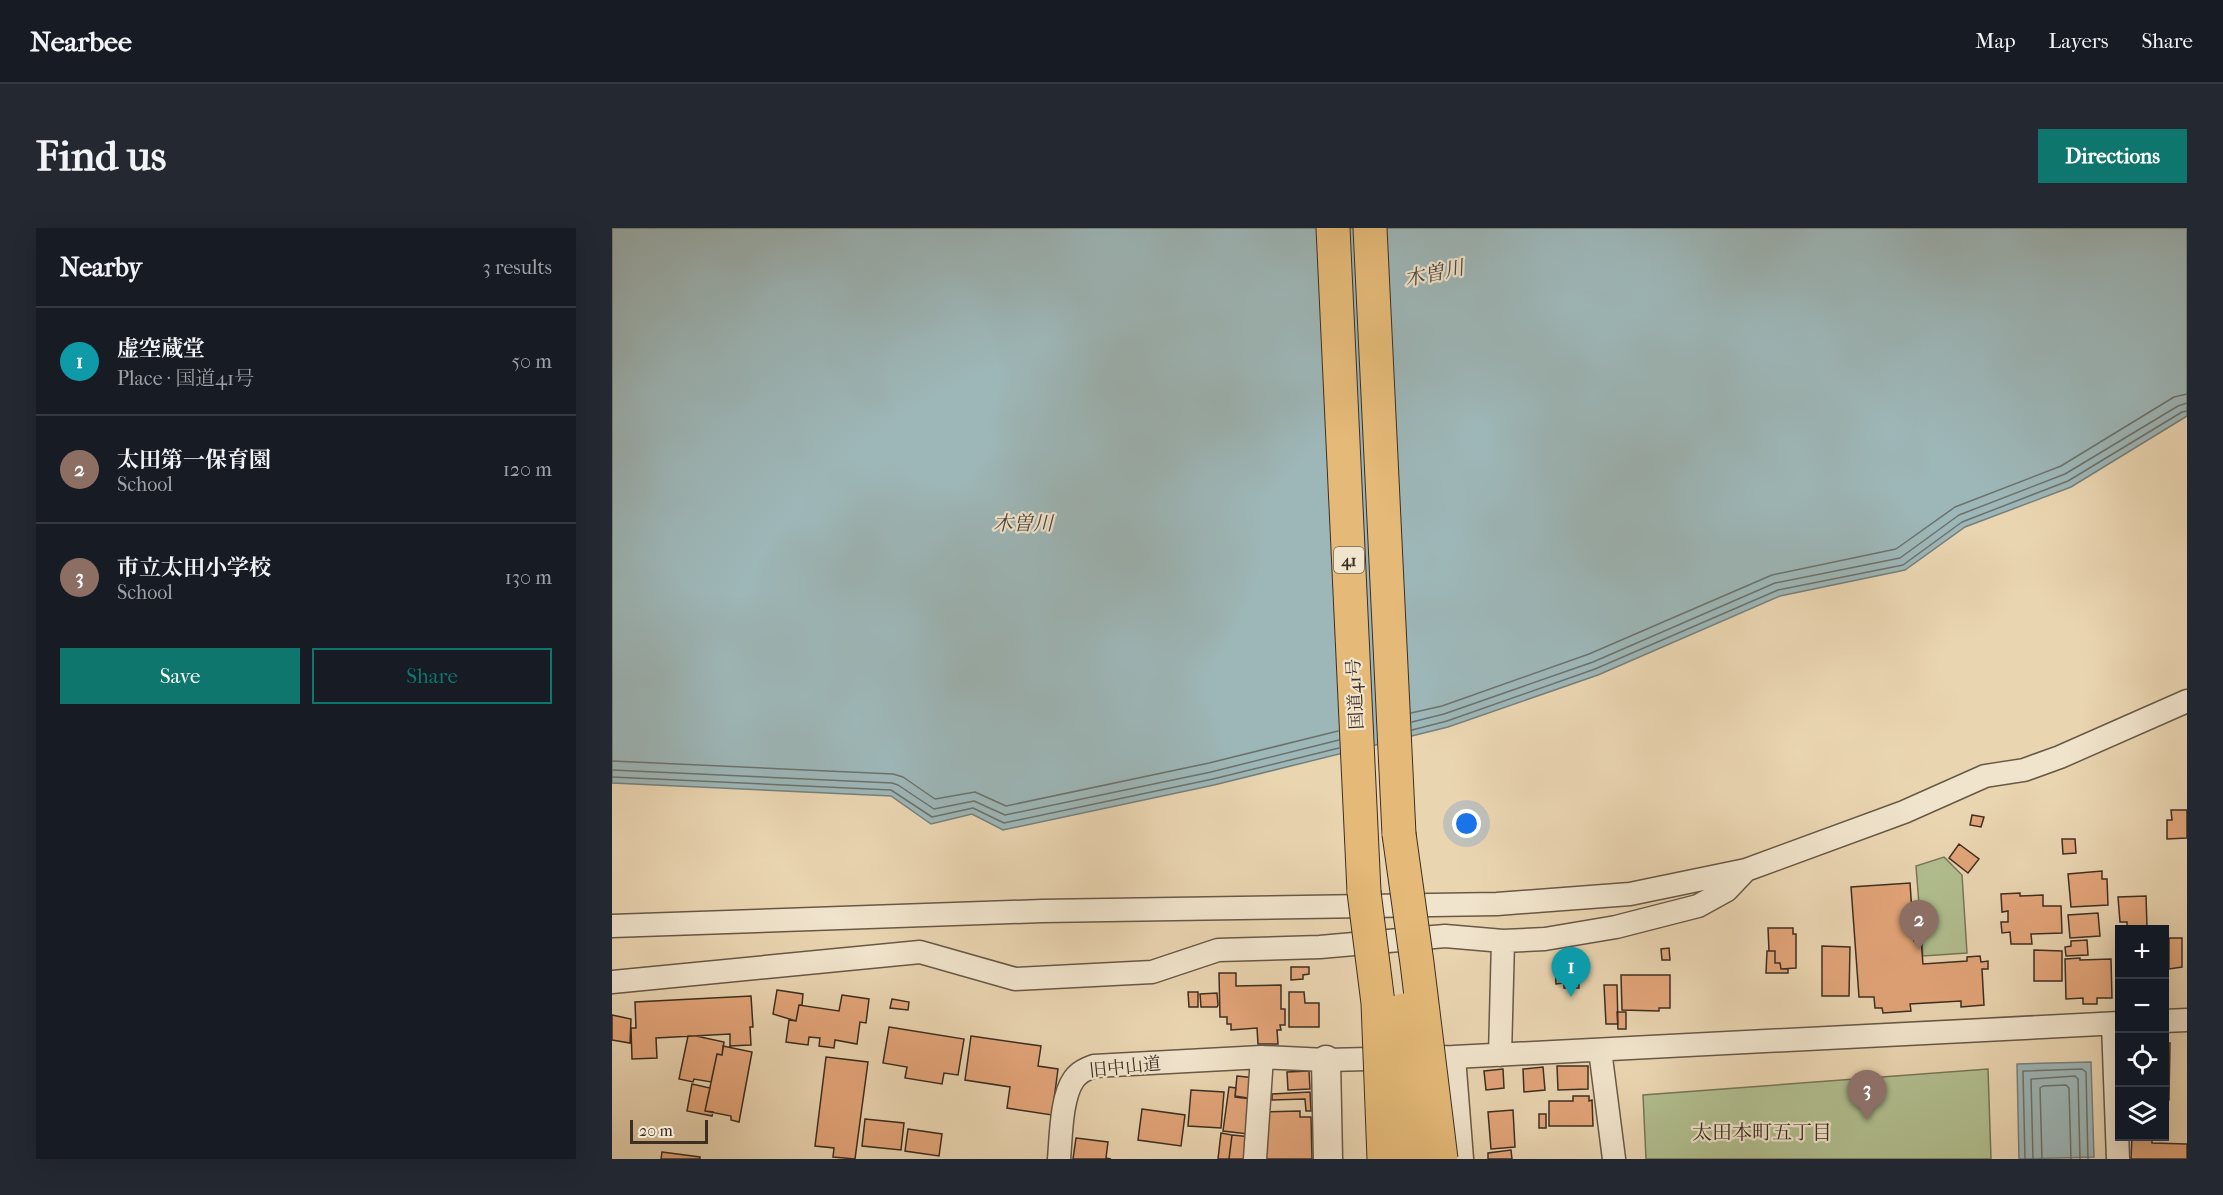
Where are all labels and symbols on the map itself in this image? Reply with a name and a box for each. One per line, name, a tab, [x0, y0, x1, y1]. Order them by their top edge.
water label: 木曽川	[1402, 256, 1468, 291]
water label: 木曽川	[993, 512, 1055, 535]
road number: 41	[1334, 547, 1364, 573]
street label: 国道41号	[1343, 658, 1368, 730]
your location	[1452, 809, 1481, 838]
pin: 2	[1900, 900, 1938, 950]
pin: 1	[1552, 948, 1590, 997]
street label: 旧中山道	[1088, 1053, 1162, 1082]
pin: 3	[1848, 1070, 1886, 1120]
scale bar	[630, 1117, 708, 1144]
district label: 太田本町五丁目	[1692, 1121, 1832, 1144]

